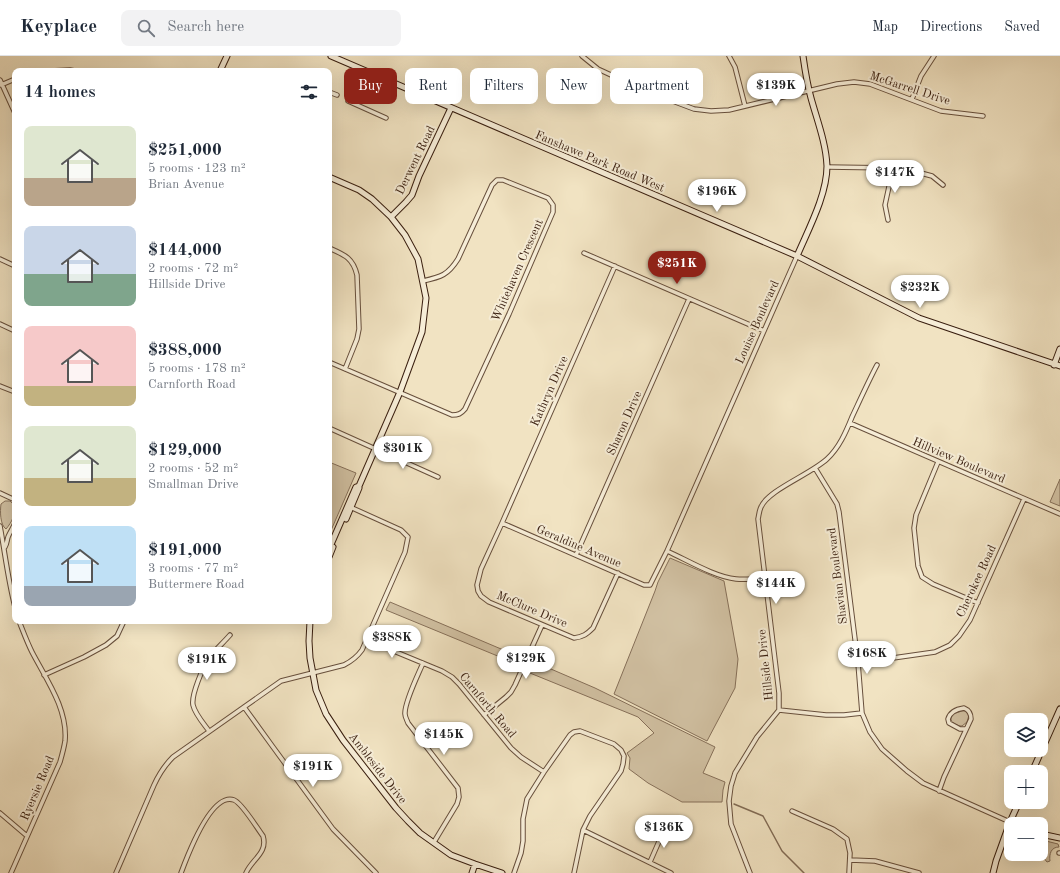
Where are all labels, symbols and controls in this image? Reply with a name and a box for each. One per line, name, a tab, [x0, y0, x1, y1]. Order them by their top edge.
search box	[121, 10, 401, 46]
icon: search	[135, 17, 157, 39]
text: Keyplace	[20, 18, 97, 37]
text: Search here	[167, 20, 244, 35]
text: Map	[872, 20, 898, 34]
text: Directions	[920, 20, 982, 34]
text: Saved	[1004, 20, 1040, 34]
chip: Buy	[344, 68, 397, 104]
chip: Rent	[405, 68, 462, 104]
chip: Filters	[470, 68, 538, 104]
chip: New	[546, 68, 602, 104]
chip: Apartment	[610, 68, 703, 104]
street label: McGarrell Drive	[868, 70, 952, 108]
pin: $139K	[748, 73, 804, 107]
text: $139K	[756, 79, 796, 92]
icon: filters	[298, 81, 320, 103]
text: 14 homes	[24, 84, 96, 101]
street label: Derwent Road	[394, 124, 438, 197]
street label: Fanshawe Park Road West	[533, 129, 666, 195]
icon: home	[56, 142, 104, 190]
text: $251,000	[148, 142, 222, 159]
pin: $147K	[867, 160, 923, 194]
text: 5 rooms · 123 m²	[148, 162, 246, 175]
text: $147K	[875, 166, 915, 179]
text: Brian Avenue	[148, 178, 224, 191]
pin: $196K	[689, 179, 745, 213]
text: $196K	[697, 185, 737, 198]
street label: Whitehaven Crescent	[490, 217, 546, 323]
icon: home	[56, 242, 104, 290]
text: $144,000	[148, 242, 222, 259]
pin: $251K	[649, 251, 705, 285]
text: $251K	[657, 257, 697, 270]
text: 2 rooms · 72 m²	[148, 262, 238, 275]
pin: $232K	[892, 275, 948, 309]
text: Hillside Drive	[148, 278, 226, 291]
street label: Louise Boulevard	[734, 279, 782, 366]
text: $232K	[900, 281, 940, 294]
icon: home	[56, 342, 104, 390]
text: $388,000	[148, 342, 222, 359]
street label: Kathryn Drive	[529, 354, 571, 428]
text: 5 rooms · 178 m²	[148, 362, 246, 375]
text: Carnforth Road	[148, 378, 236, 391]
street label: Sharon Drive	[605, 389, 645, 458]
pin: $301K	[375, 436, 431, 470]
street label: Hillview Boulevard	[910, 436, 1007, 486]
icon: home	[56, 442, 104, 490]
text: $129,000	[148, 442, 222, 459]
text: $301K	[383, 442, 423, 455]
text: 2 rooms · 52 m²	[148, 462, 238, 475]
text: Smallman Drive	[148, 478, 238, 491]
street label: Geraldine Avenue	[534, 524, 623, 570]
street label: Shavian Boulevard	[826, 527, 850, 625]
icon: home	[56, 542, 104, 590]
text: $191,000	[148, 542, 222, 559]
street label: Cherokee Road	[955, 543, 999, 619]
text: 3 rooms · 77 m²	[148, 562, 238, 575]
pin: $144K	[748, 571, 804, 605]
text: $144K	[756, 577, 796, 590]
text: Buttermere Road	[148, 578, 245, 591]
street label: McClure Drive	[494, 590, 569, 630]
pin: $388K	[364, 625, 420, 659]
street label: Hillside Drive	[756, 628, 776, 701]
text: $388K	[372, 631, 412, 644]
pin: $168K	[839, 641, 895, 675]
pin: $129K	[498, 646, 554, 680]
pin: $191K	[179, 647, 235, 681]
text: $168K	[847, 647, 887, 660]
text: $129K	[506, 652, 546, 665]
text: $191K	[187, 653, 227, 666]
street label: Carnforth Road	[457, 671, 518, 741]
map controls	[1004, 713, 1048, 861]
button: layers	[1004, 713, 1048, 757]
pin: $145K	[416, 722, 472, 756]
text: $145K	[424, 728, 464, 741]
street label: Ambleside Drive	[346, 731, 409, 807]
street label: Ryersie Road	[19, 754, 57, 822]
pin: $191K	[285, 754, 341, 788]
text: $191K	[293, 760, 333, 773]
button: +	[1004, 765, 1048, 809]
pin: $136K	[636, 815, 692, 849]
button: −	[1004, 817, 1048, 861]
text: $136K	[644, 821, 684, 834]

